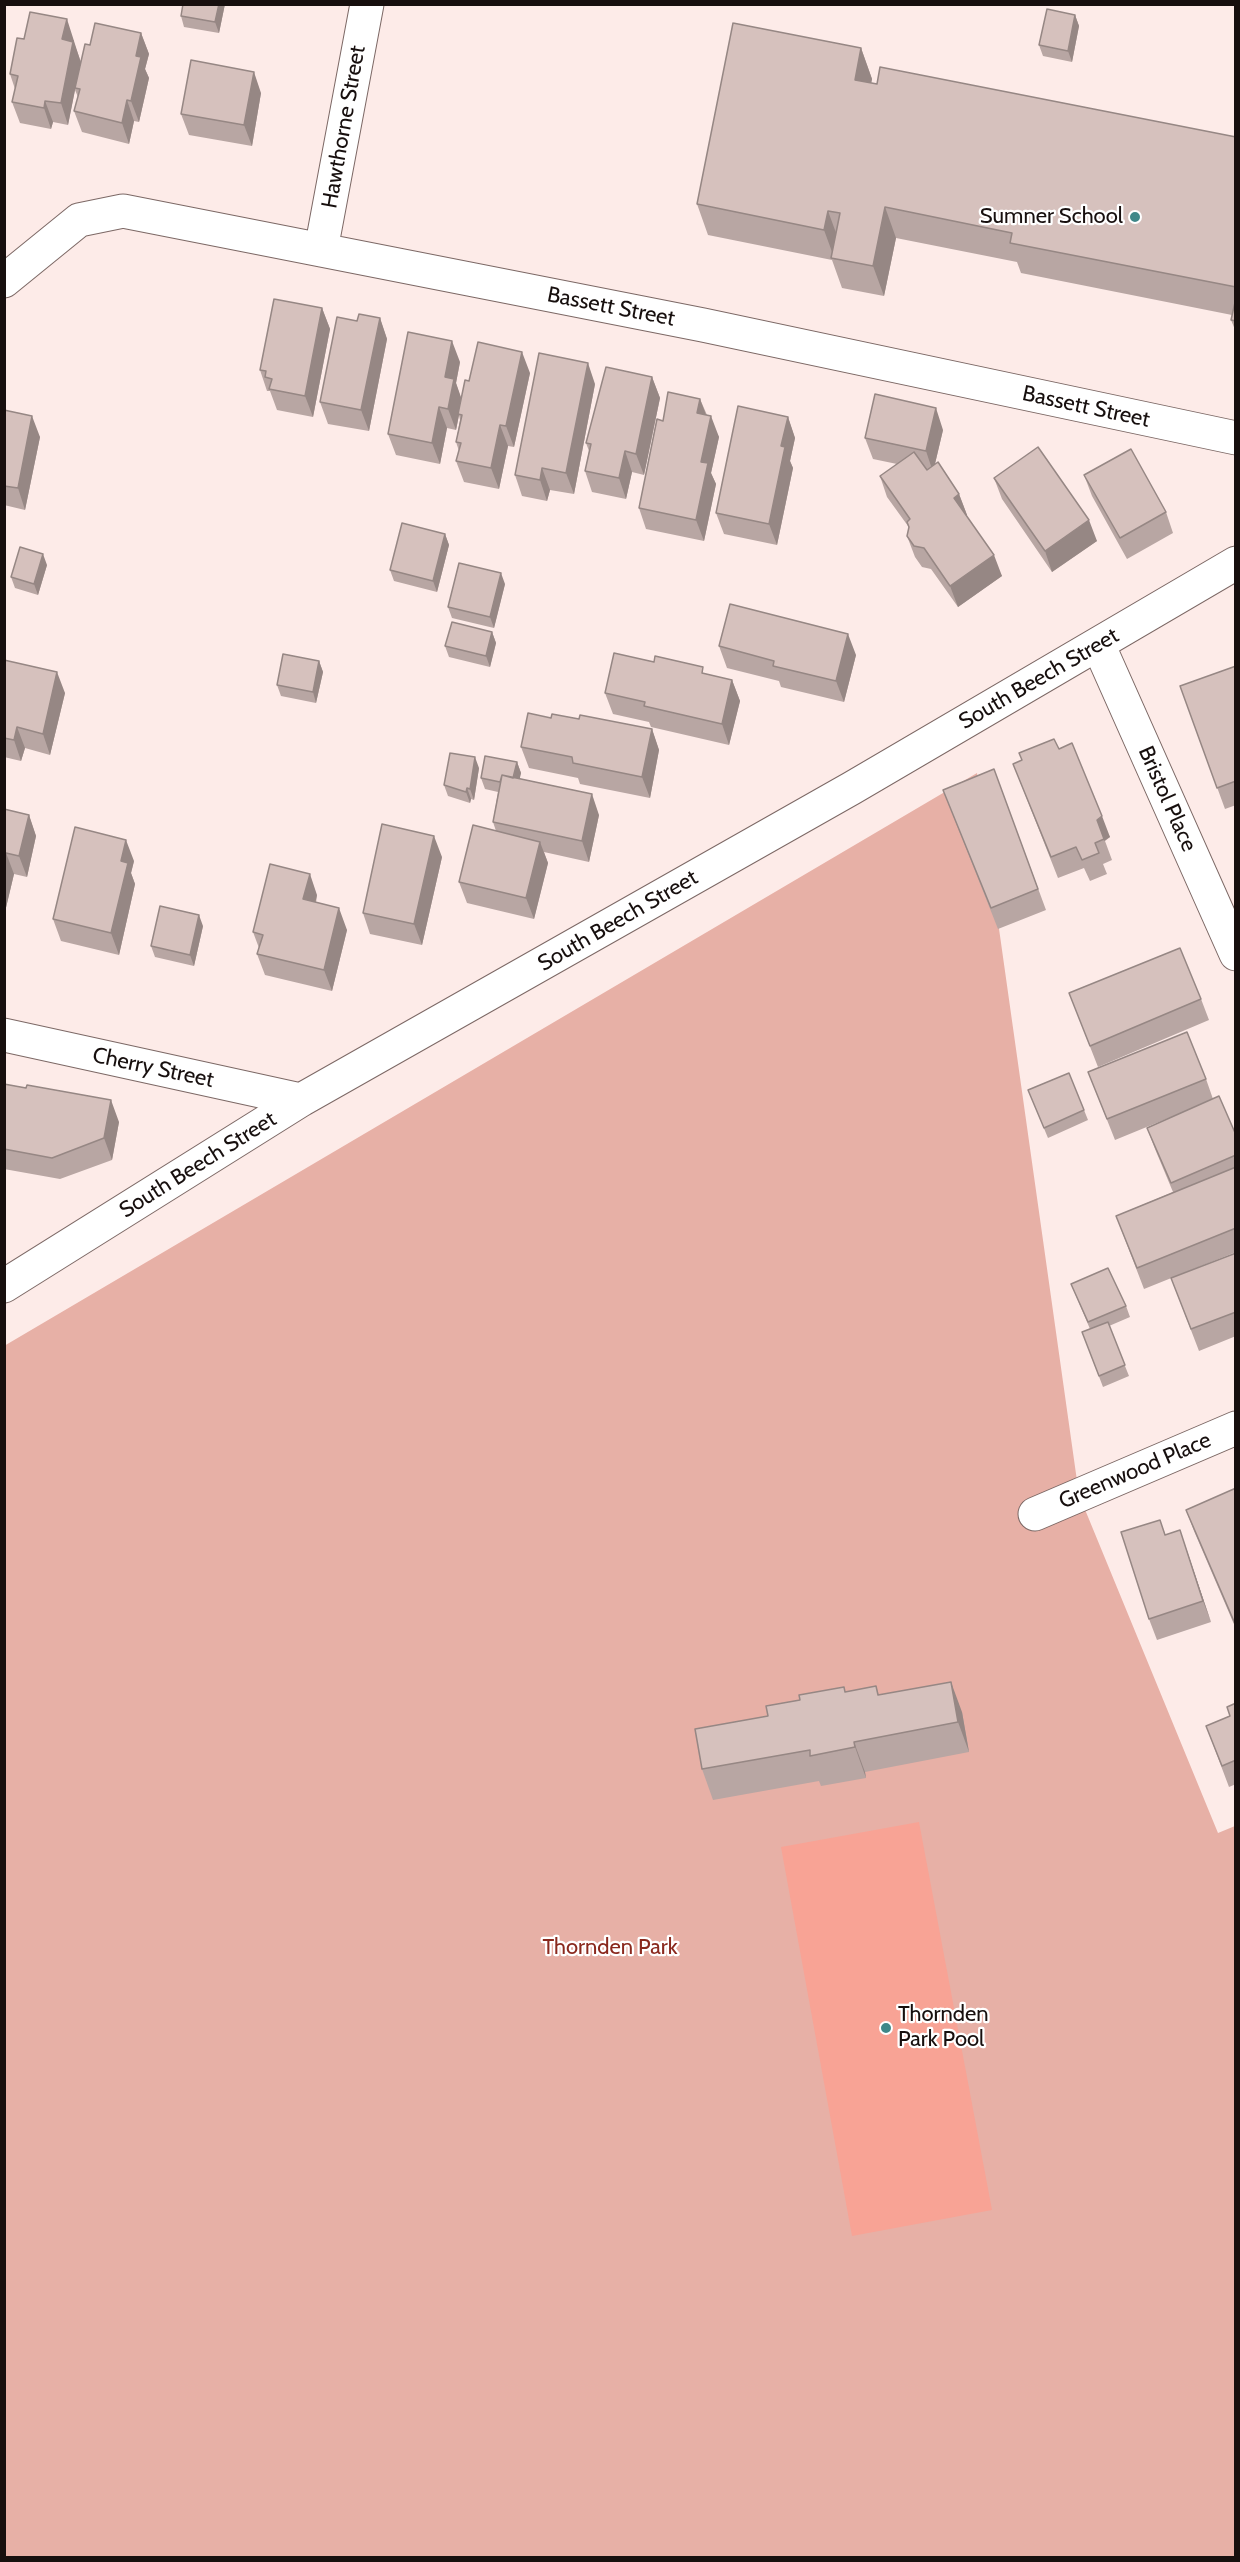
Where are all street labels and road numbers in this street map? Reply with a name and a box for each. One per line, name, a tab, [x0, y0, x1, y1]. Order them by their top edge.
street label: Hawthorne Street	[317, 43, 371, 211]
street label: Bassett Street	[545, 282, 677, 332]
street label: Bassett Street	[1020, 381, 1152, 433]
street label: South Beech Street	[955, 623, 1123, 735]
street label: Bristol Place	[1132, 742, 1202, 856]
street label: South Beech Street	[534, 865, 702, 977]
street label: Cherry Street	[90, 1042, 216, 1094]
street label: South Beech Street	[115, 1106, 281, 1224]
street label: Greenwood Place	[1055, 1427, 1215, 1515]

